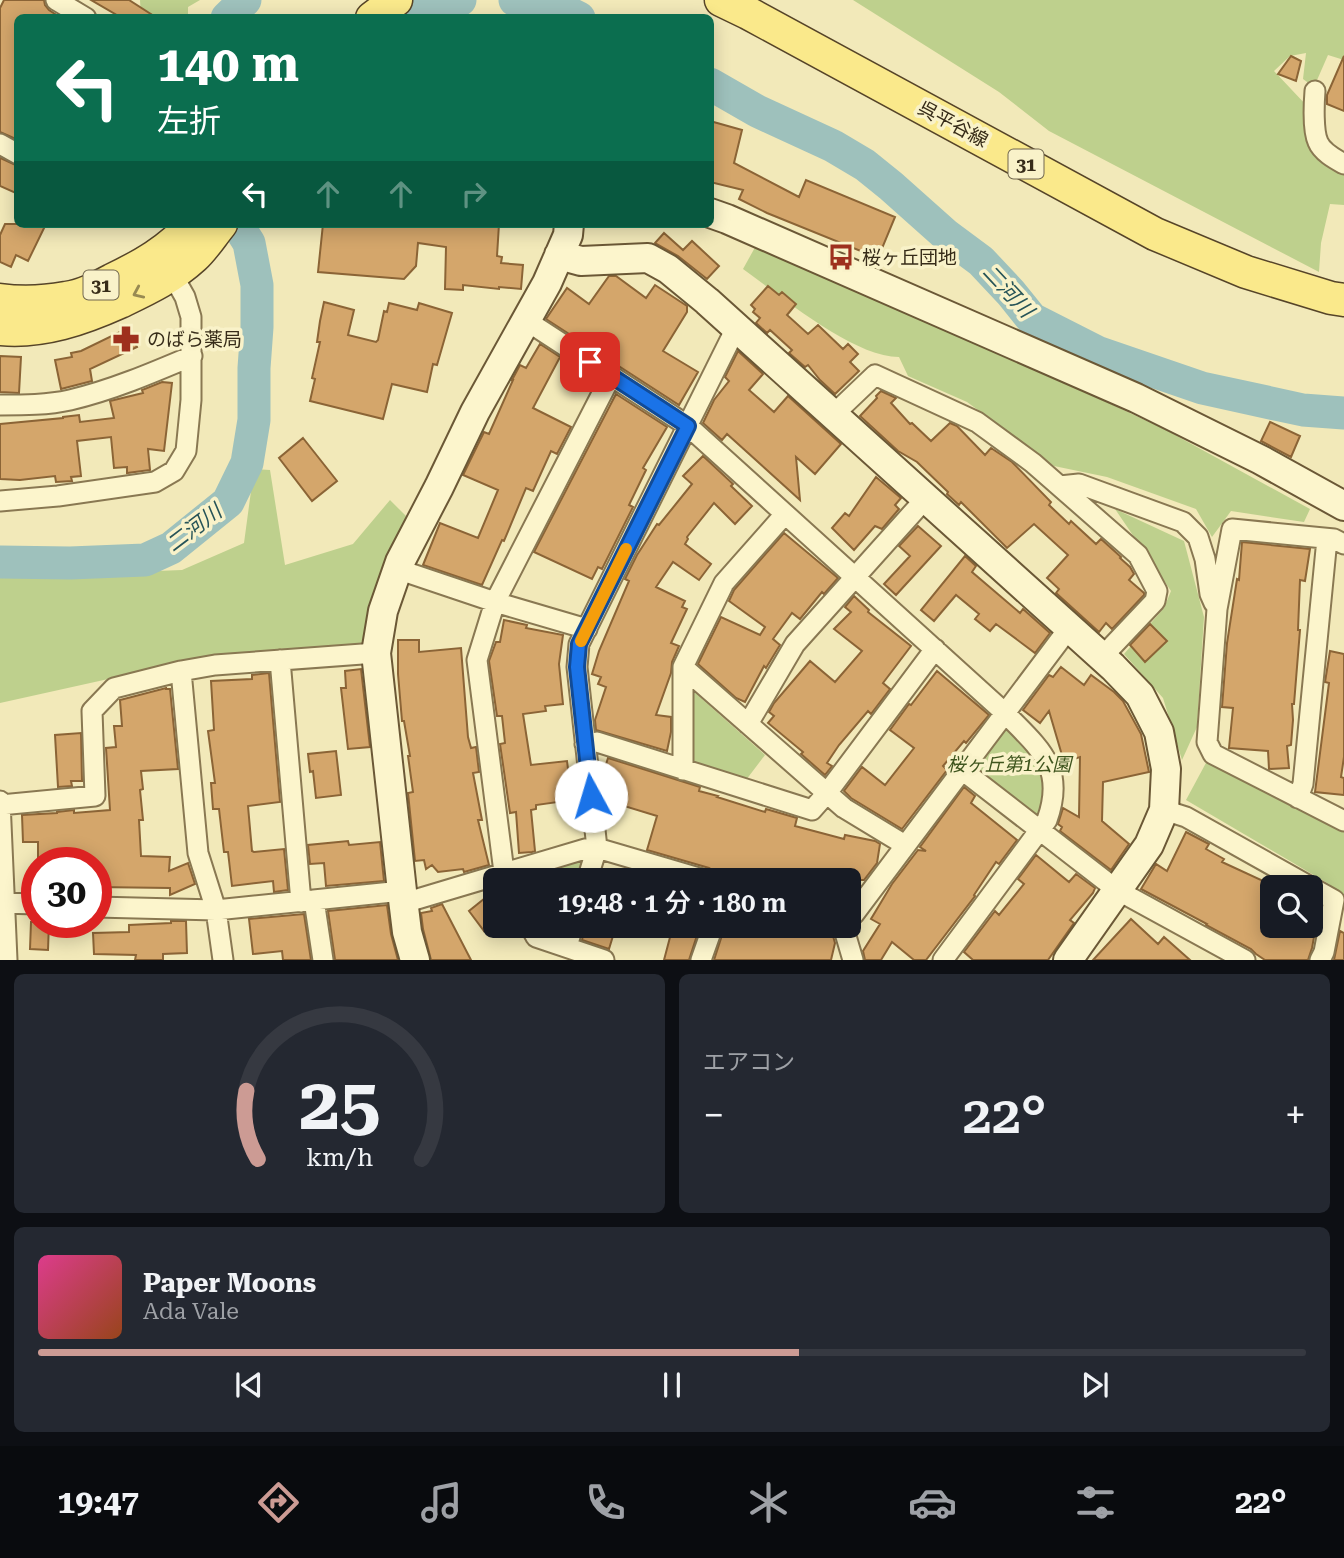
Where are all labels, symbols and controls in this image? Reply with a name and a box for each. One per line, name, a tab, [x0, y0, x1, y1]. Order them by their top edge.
text: 140 m	[157, 36, 299, 93]
icon: left	[42, 42, 133, 133]
street label: 呉平谷線	[914, 96, 992, 152]
text: 左折	[157, 102, 221, 140]
road number: 31	[1009, 149, 1044, 178]
icon: left	[236, 175, 274, 213]
icon: ahead	[309, 175, 347, 213]
icon: ahead	[382, 175, 420, 213]
icon: right	[455, 175, 493, 213]
bus stop icon: 桜ヶ丘団地	[826, 242, 856, 272]
place label: 桜ヶ丘団地	[862, 246, 957, 269]
water label: 二河川	[978, 260, 1040, 324]
road number: 31	[84, 270, 119, 300]
one-way arrow	[133, 285, 145, 299]
pharmacy icon: のばら薬局	[111, 324, 141, 354]
place label: のばら薬局	[147, 328, 242, 351]
pin	[560, 332, 620, 392]
icon: arrive	[571, 343, 609, 381]
water label: 二河川	[162, 498, 228, 557]
park label: 桜ヶ丘第1公園	[947, 753, 1074, 776]
position arrow	[554, 759, 628, 833]
speed limit sign: 30	[21, 847, 112, 938]
map controls	[1260, 875, 1323, 938]
button: search	[1260, 875, 1323, 938]
text: 19:48 · 1 分 · 180 m	[557, 888, 787, 918]
text: エアコン	[703, 1049, 795, 1076]
text: 25	[299, 1063, 380, 1148]
text: 22°	[963, 1085, 1046, 1146]
text: −	[703, 1093, 724, 1137]
text: +	[1285, 1093, 1306, 1137]
text: km/h	[306, 1143, 373, 1172]
text: Paper Moons	[143, 1268, 316, 1298]
text: Ada Vale	[143, 1298, 239, 1325]
icon: previous	[230, 1366, 268, 1404]
icon: pause	[653, 1366, 691, 1404]
icon: next	[1076, 1366, 1114, 1404]
icon: directions	[254, 1478, 303, 1527]
icon: music	[417, 1478, 466, 1527]
icon: phone	[581, 1478, 630, 1527]
icon: climate	[744, 1478, 793, 1527]
icon: car	[908, 1478, 957, 1527]
icon: filters	[1071, 1478, 1120, 1527]
text: 19:47	[57, 1483, 139, 1521]
text: 22°	[1235, 1483, 1287, 1521]

